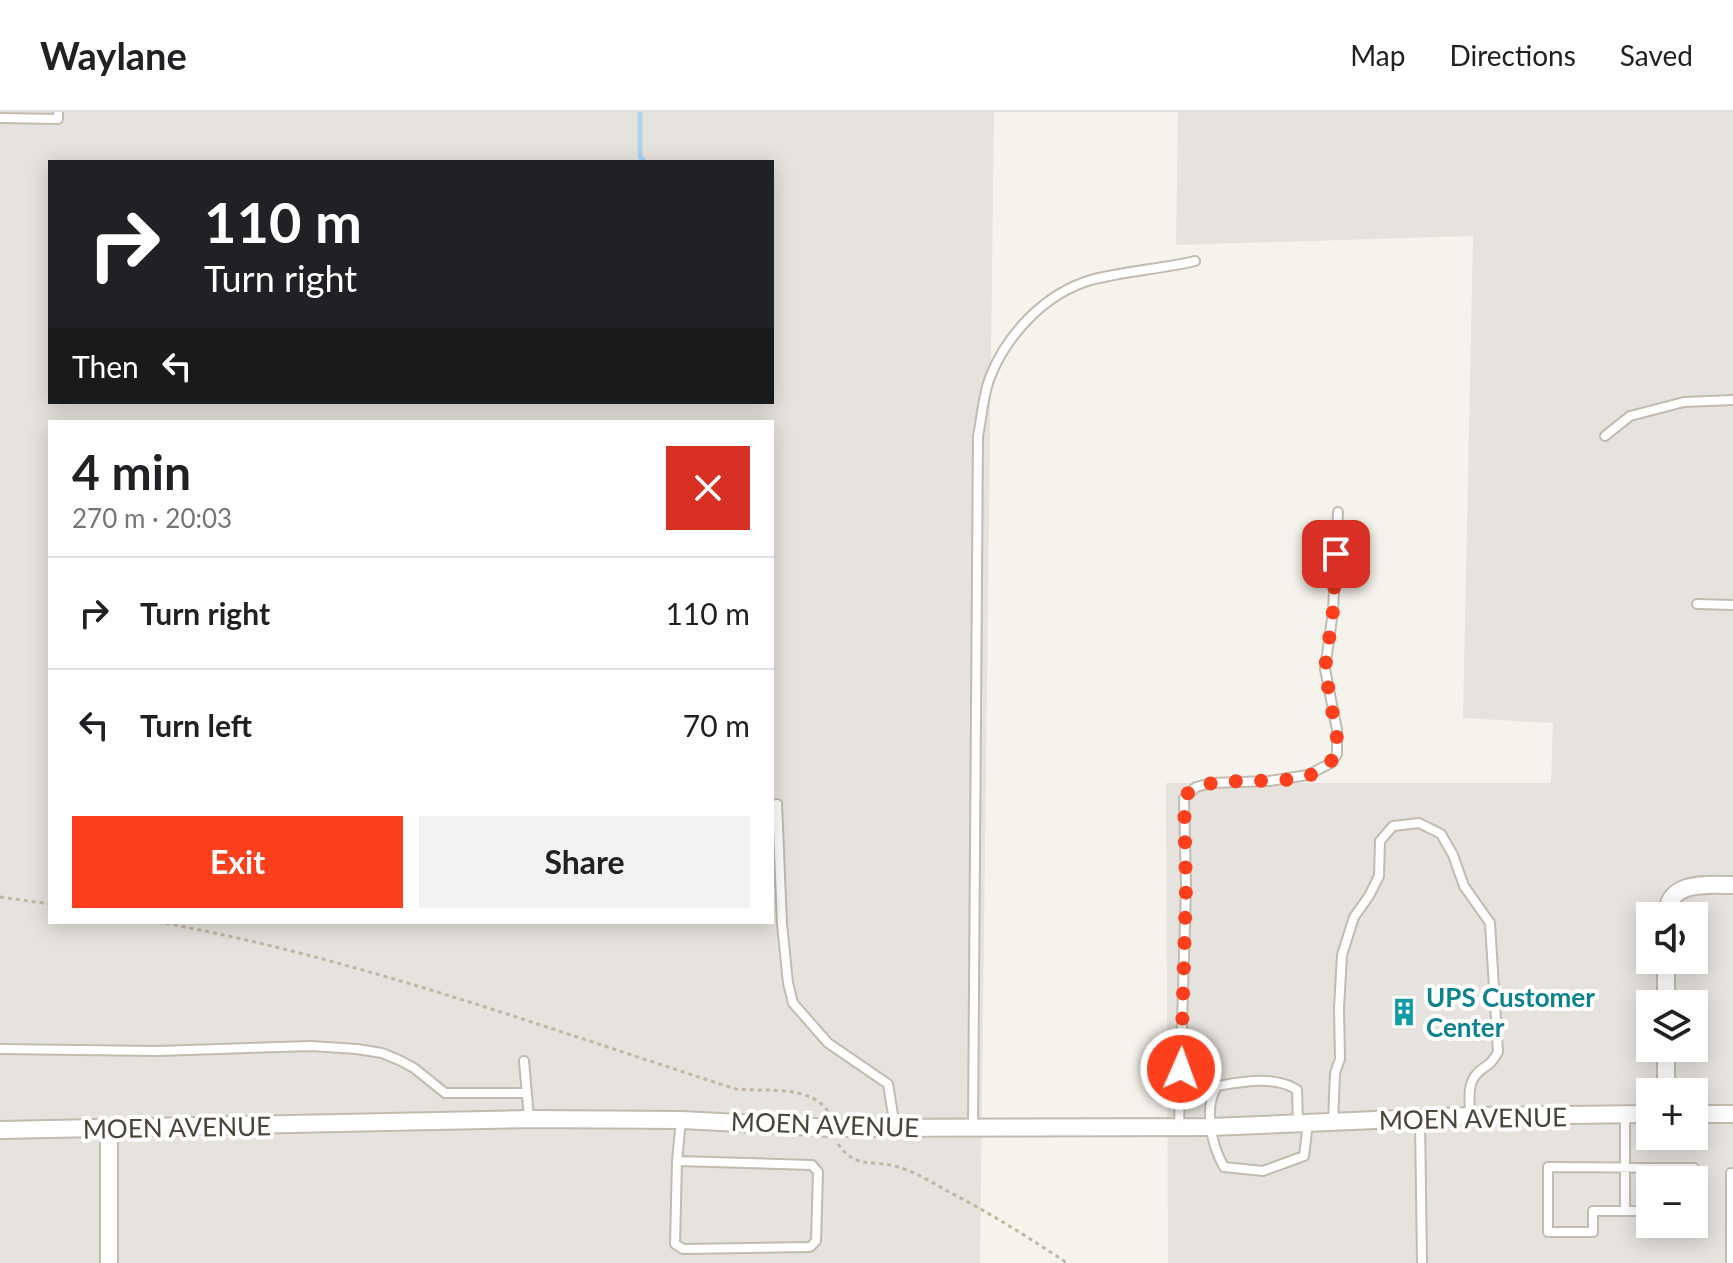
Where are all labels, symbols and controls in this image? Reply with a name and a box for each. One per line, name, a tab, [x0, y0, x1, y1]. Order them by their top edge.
text: Waylane	[40, 32, 187, 78]
text: Map	[1350, 38, 1405, 72]
text: Directions	[1449, 38, 1576, 72]
text: Saved	[1620, 38, 1693, 72]
text: 110 m	[204, 188, 362, 255]
icon: right	[72, 192, 176, 296]
text: Turn right	[204, 256, 357, 300]
icon: left	[155, 344, 199, 388]
text: Then	[72, 348, 139, 384]
text: 4 min	[72, 443, 191, 500]
button: close	[666, 446, 750, 530]
text: 270 m · 20:03	[72, 502, 232, 534]
pin	[1302, 520, 1370, 588]
icon: arrive	[1314, 532, 1358, 576]
icon: right	[72, 591, 116, 635]
text: Turn right	[140, 595, 270, 631]
text: 110 m	[665, 595, 750, 631]
icon: left	[72, 703, 116, 747]
text: Turn left	[140, 707, 252, 743]
text: 70 m	[683, 707, 750, 743]
button: Exit	[72, 816, 403, 908]
button: Share	[419, 816, 750, 908]
map controls	[1636, 902, 1708, 1238]
button: sound	[1636, 902, 1708, 974]
place label: UPS Customer Center	[1426, 981, 1595, 1043]
button: layers	[1636, 990, 1708, 1062]
building icon: UPS Customer Center	[1389, 997, 1419, 1027]
position arrow	[1139, 1027, 1223, 1111]
button: +	[1636, 1078, 1708, 1150]
street label: MOEN AVENUE	[1379, 1100, 1567, 1136]
street label: MOEN AVENUE	[730, 1105, 920, 1143]
street label: MOEN AVENUE	[83, 1109, 271, 1145]
button: −	[1636, 1166, 1708, 1238]

